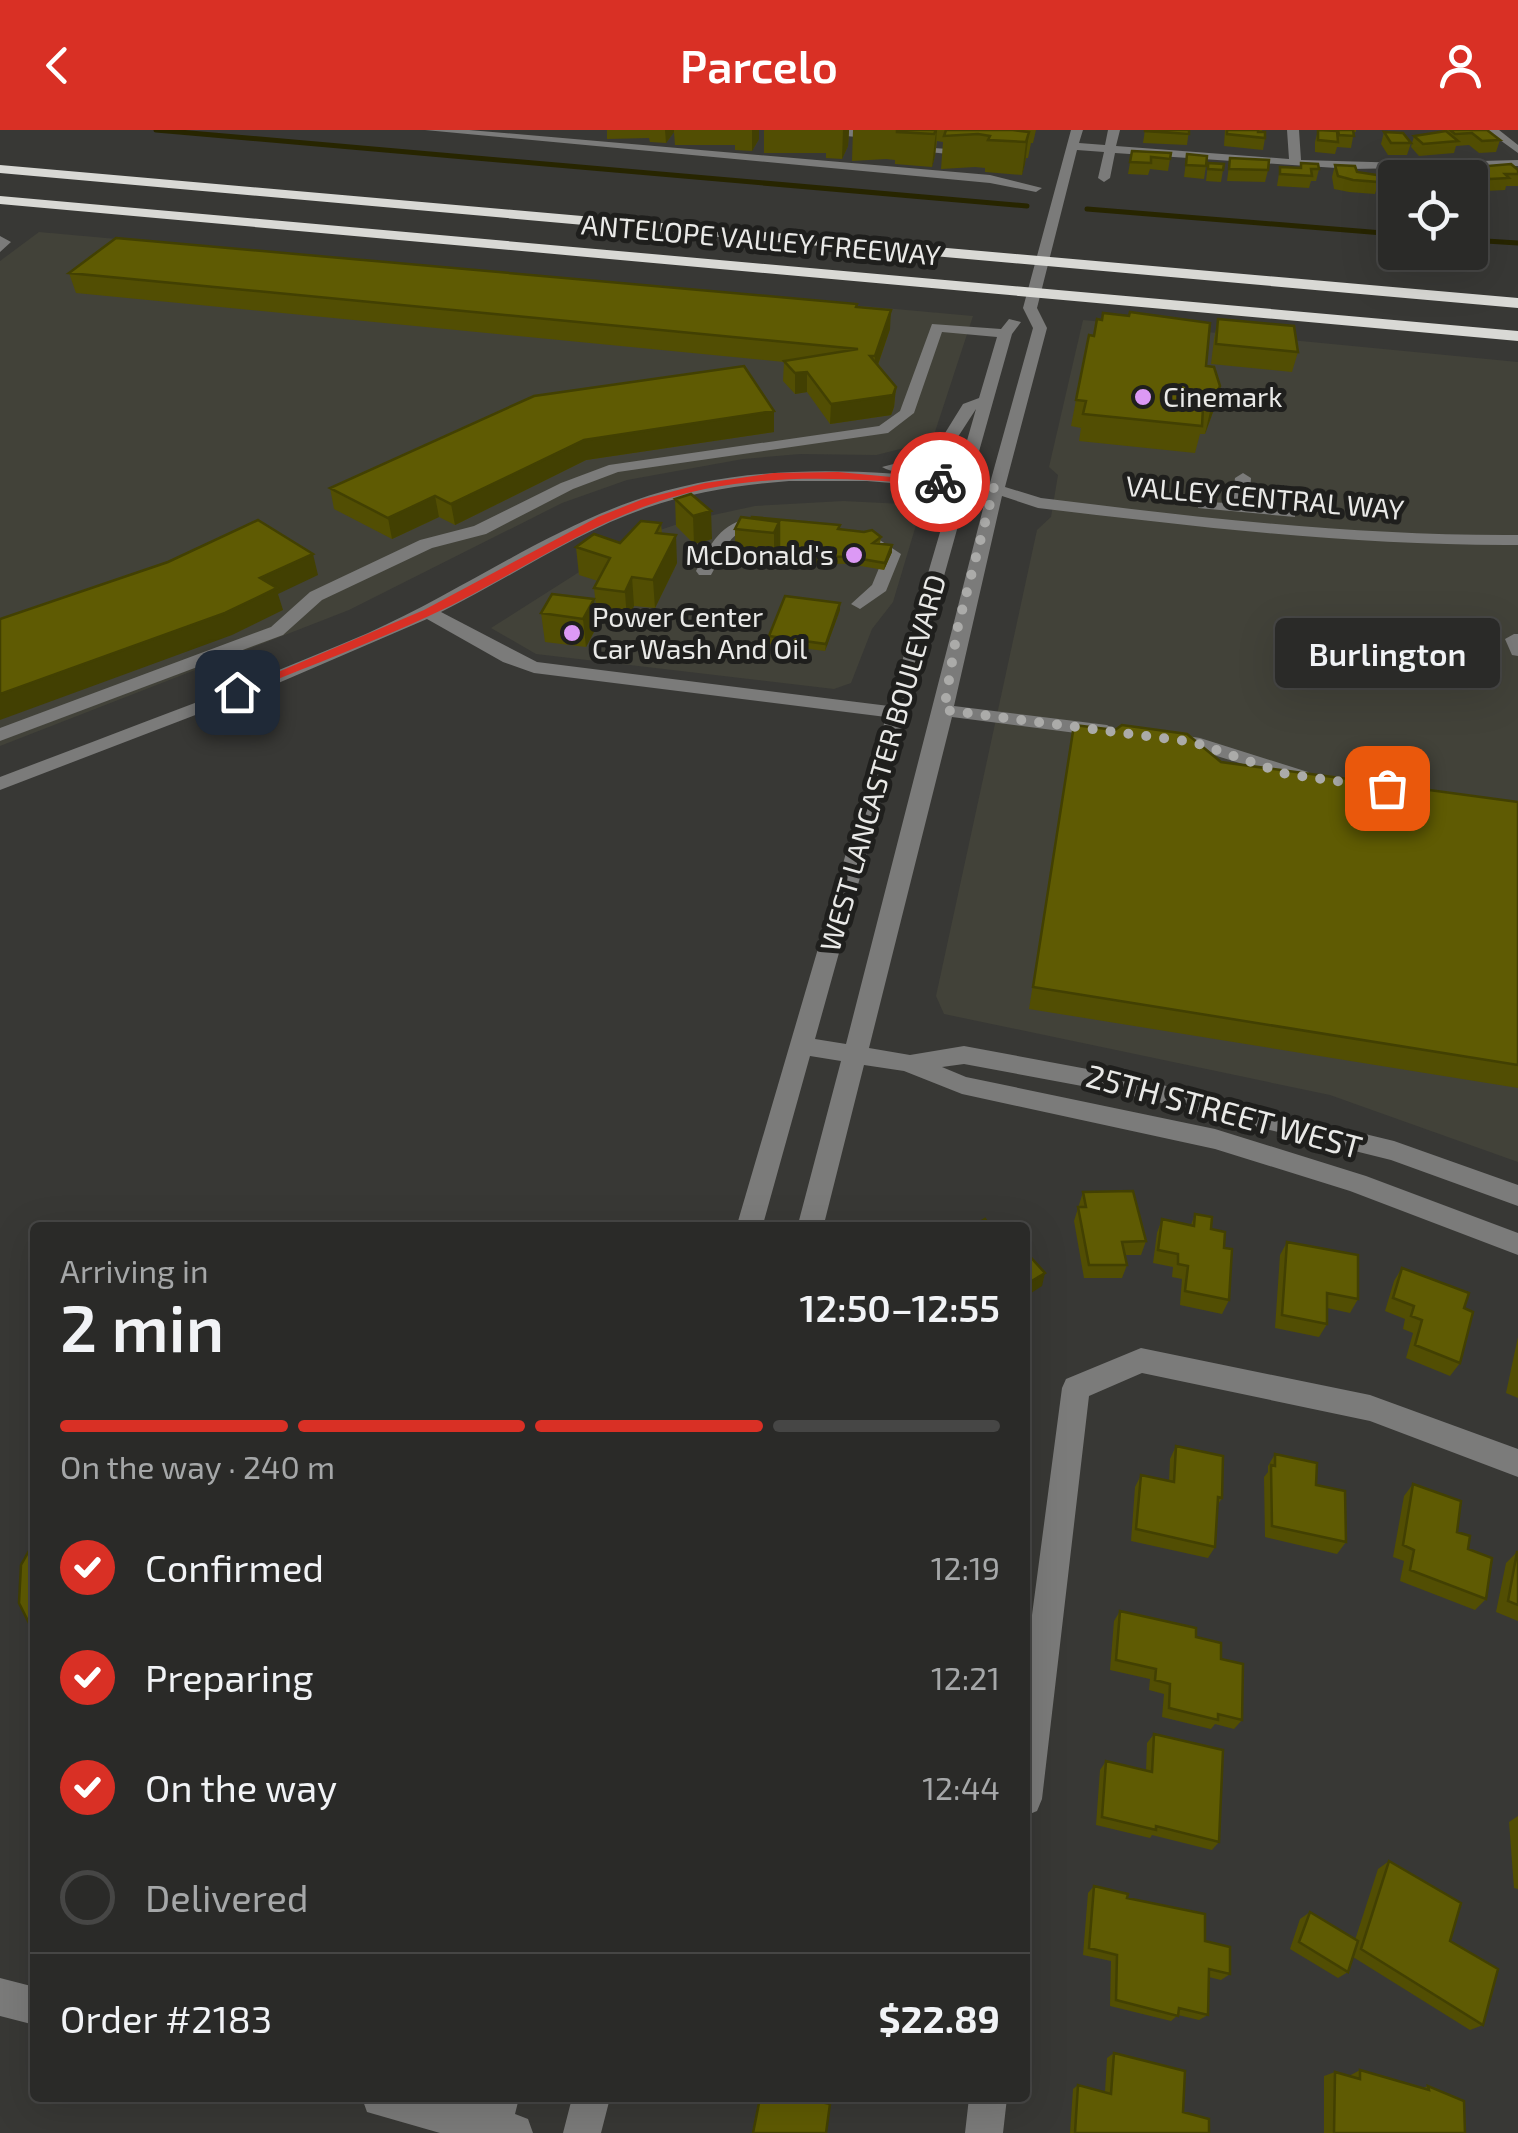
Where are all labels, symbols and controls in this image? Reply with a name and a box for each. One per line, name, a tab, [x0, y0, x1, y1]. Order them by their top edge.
icon: back	[30, 38, 85, 93]
text: Parcelo	[680, 38, 838, 92]
icon: person	[1433, 38, 1488, 93]
map controls	[1378, 160, 1488, 270]
button: locate	[1378, 160, 1488, 270]
street label: ANTELOPE VALLEY FREEWAY	[580, 206, 942, 272]
place label: Cinemark	[1163, 379, 1283, 413]
marker: Cinemark	[1132, 386, 1154, 408]
courier	[890, 432, 990, 532]
icon: bike	[913, 455, 968, 510]
street label: VALLEY CENTRAL WAY	[1125, 468, 1406, 526]
place label: McDonald's	[685, 537, 834, 571]
marker: McDonald's	[843, 544, 865, 566]
street label: WEST LANCASTER BOULEVARD	[812, 571, 952, 955]
place label: Power Center Car Wash And Oil	[592, 599, 808, 665]
callout: Burlington	[1274, 618, 1500, 688]
marker: Power Center Car Wash And Oil	[561, 622, 583, 644]
text: Burlington	[1308, 634, 1467, 672]
pin	[195, 650, 280, 735]
icon: home	[210, 665, 265, 720]
pin	[1345, 746, 1430, 831]
icon: bag	[1360, 761, 1415, 816]
street label: 25TH STREET WEST	[1083, 1055, 1366, 1165]
text: Arriving in	[60, 1251, 209, 1289]
text: 12:50–12:55	[800, 1284, 1000, 1330]
text: 2 min	[60, 1287, 224, 1365]
text: On the way · 240 m	[60, 1447, 335, 1485]
icon: check	[60, 1540, 115, 1595]
text: Confirmed	[145, 1544, 324, 1590]
text: 12:19	[931, 1548, 1000, 1586]
icon: check	[60, 1650, 115, 1705]
text: Preparing	[145, 1654, 313, 1700]
text: 12:21	[931, 1658, 1000, 1696]
icon: check	[60, 1760, 115, 1815]
text: On the way	[145, 1764, 337, 1810]
text: 12:44	[922, 1768, 1000, 1806]
text: Delivered	[145, 1874, 309, 1920]
text: Order #2183	[60, 1995, 272, 2041]
text: $22.89	[878, 1995, 1000, 2041]

